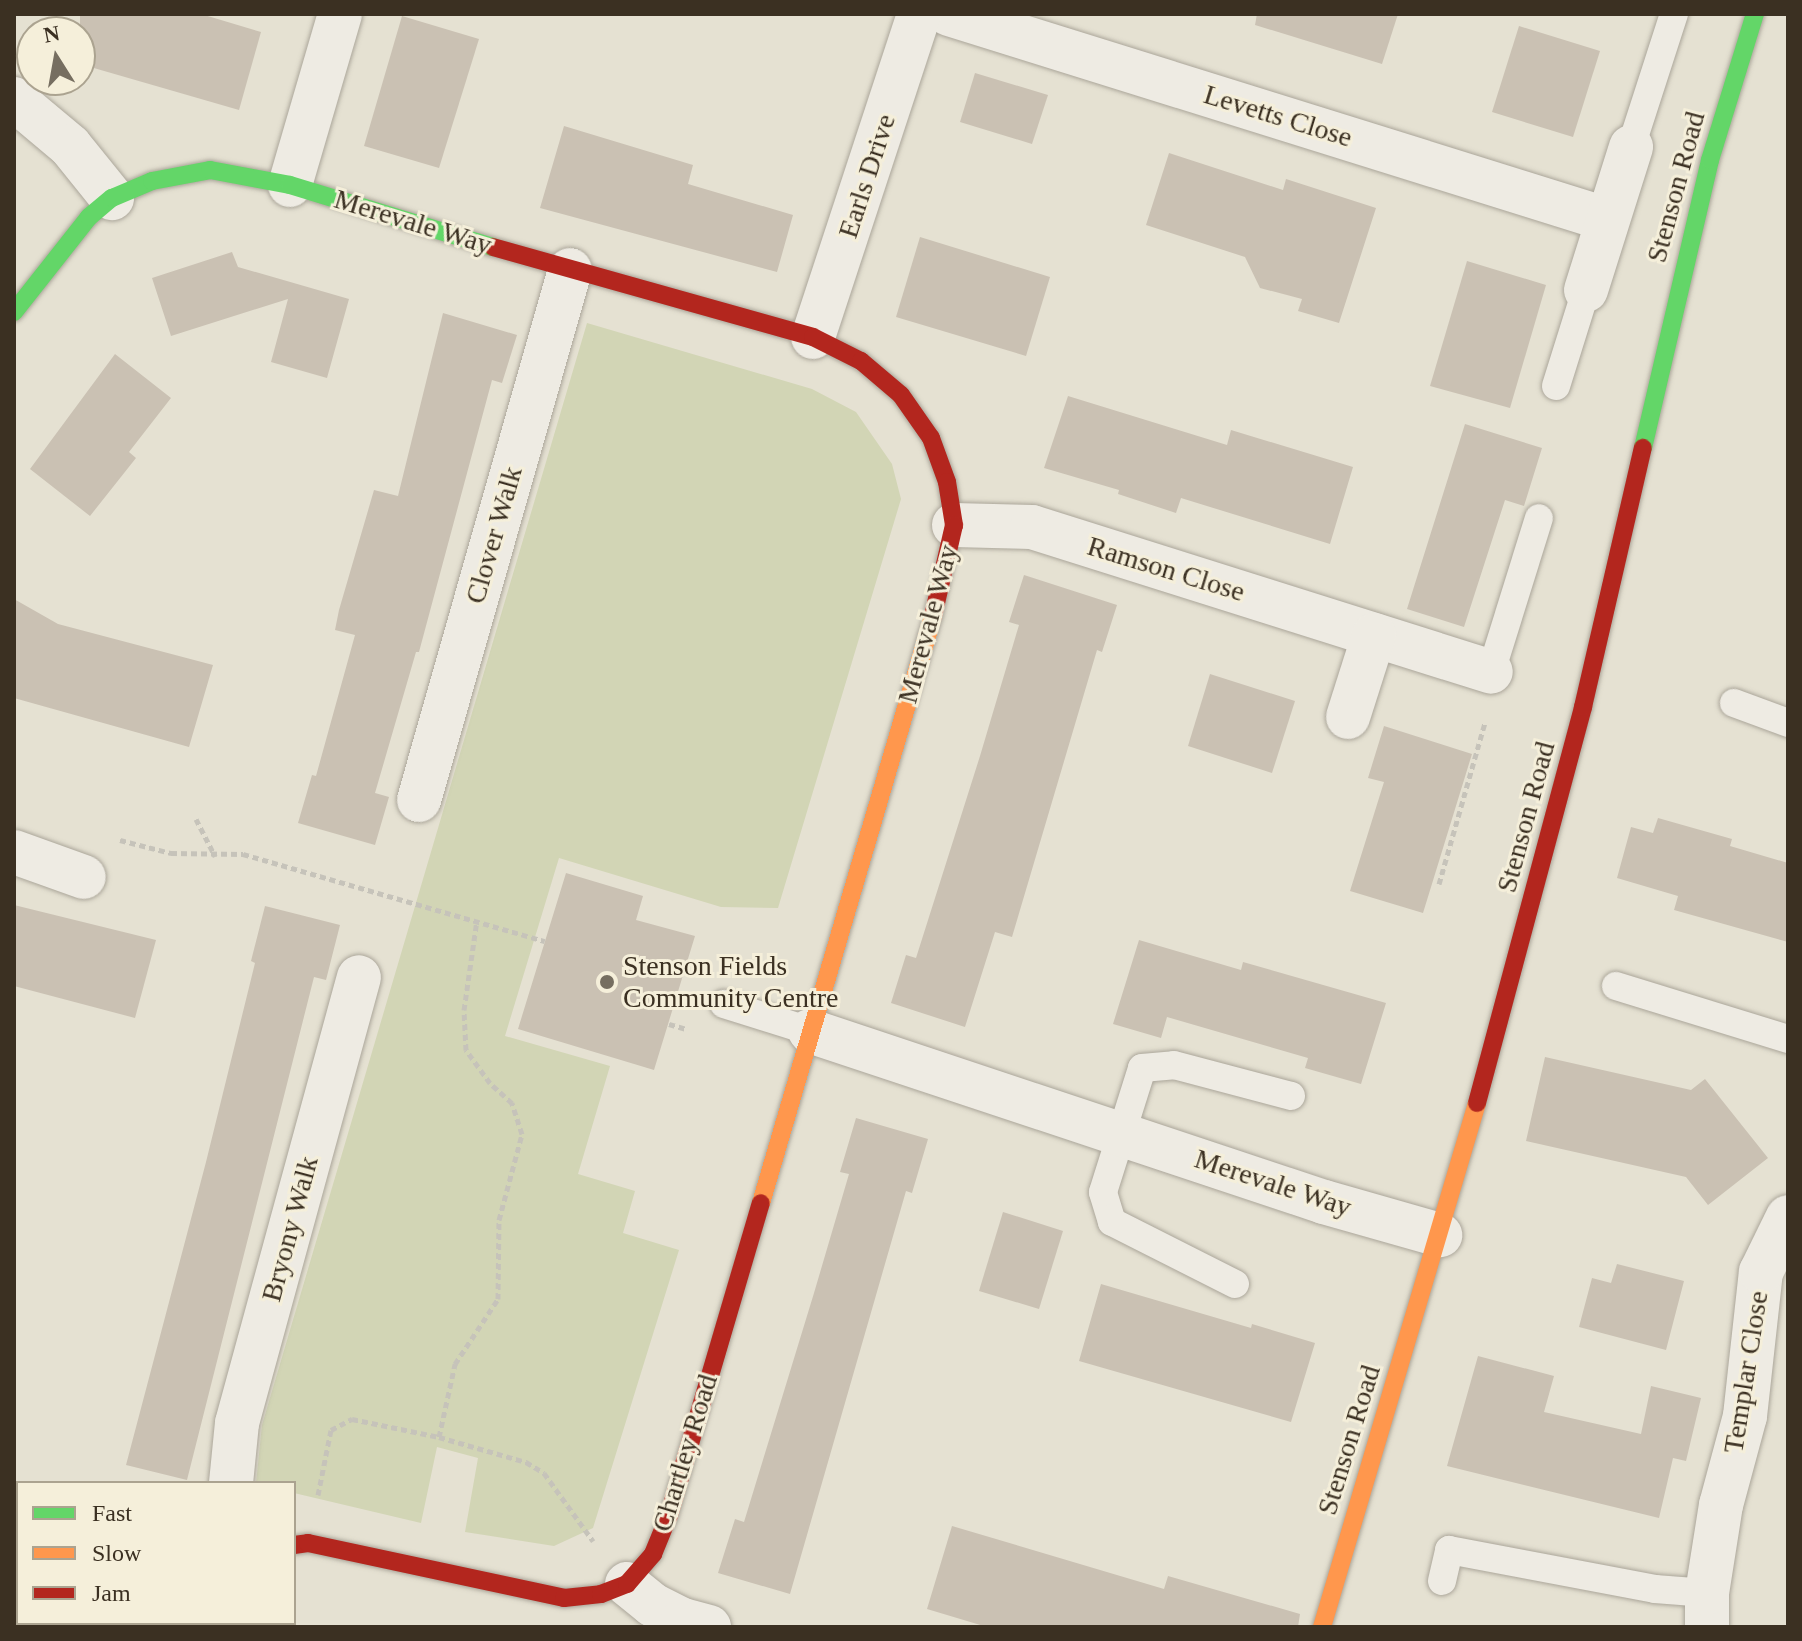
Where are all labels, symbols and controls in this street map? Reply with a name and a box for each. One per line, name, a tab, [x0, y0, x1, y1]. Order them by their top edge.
north arrow	[16, 16, 96, 96]
text: N	[42, 20, 62, 48]
street label: Levetts Close	[1200, 78, 1356, 154]
street label: Stenson Road	[1640, 108, 1712, 266]
street label: Earls Drive	[831, 110, 903, 242]
street label: Merevale Way	[330, 182, 496, 262]
street label: Clover Walk	[458, 462, 530, 608]
street label: Ramson Close	[1083, 529, 1249, 609]
street label: Merevale Way	[891, 541, 965, 707]
street label: Stenson Road	[1490, 738, 1562, 896]
place label: Stenson Fields Community Centre	[623, 949, 838, 1015]
marker: Stenson Fields Community Centre	[598, 973, 616, 991]
street label: Merevale Way	[1190, 1142, 1356, 1224]
street label: Bryony Walk	[254, 1153, 326, 1305]
street label: Templar Close	[1717, 1289, 1775, 1455]
street label: Stenson Road	[1310, 1361, 1388, 1519]
street label: Chartley Road	[645, 1370, 725, 1536]
legend	[16, 1481, 296, 1625]
text: Fast	[92, 1500, 132, 1526]
text: Slow	[92, 1540, 141, 1566]
text: Jam	[92, 1580, 131, 1606]

